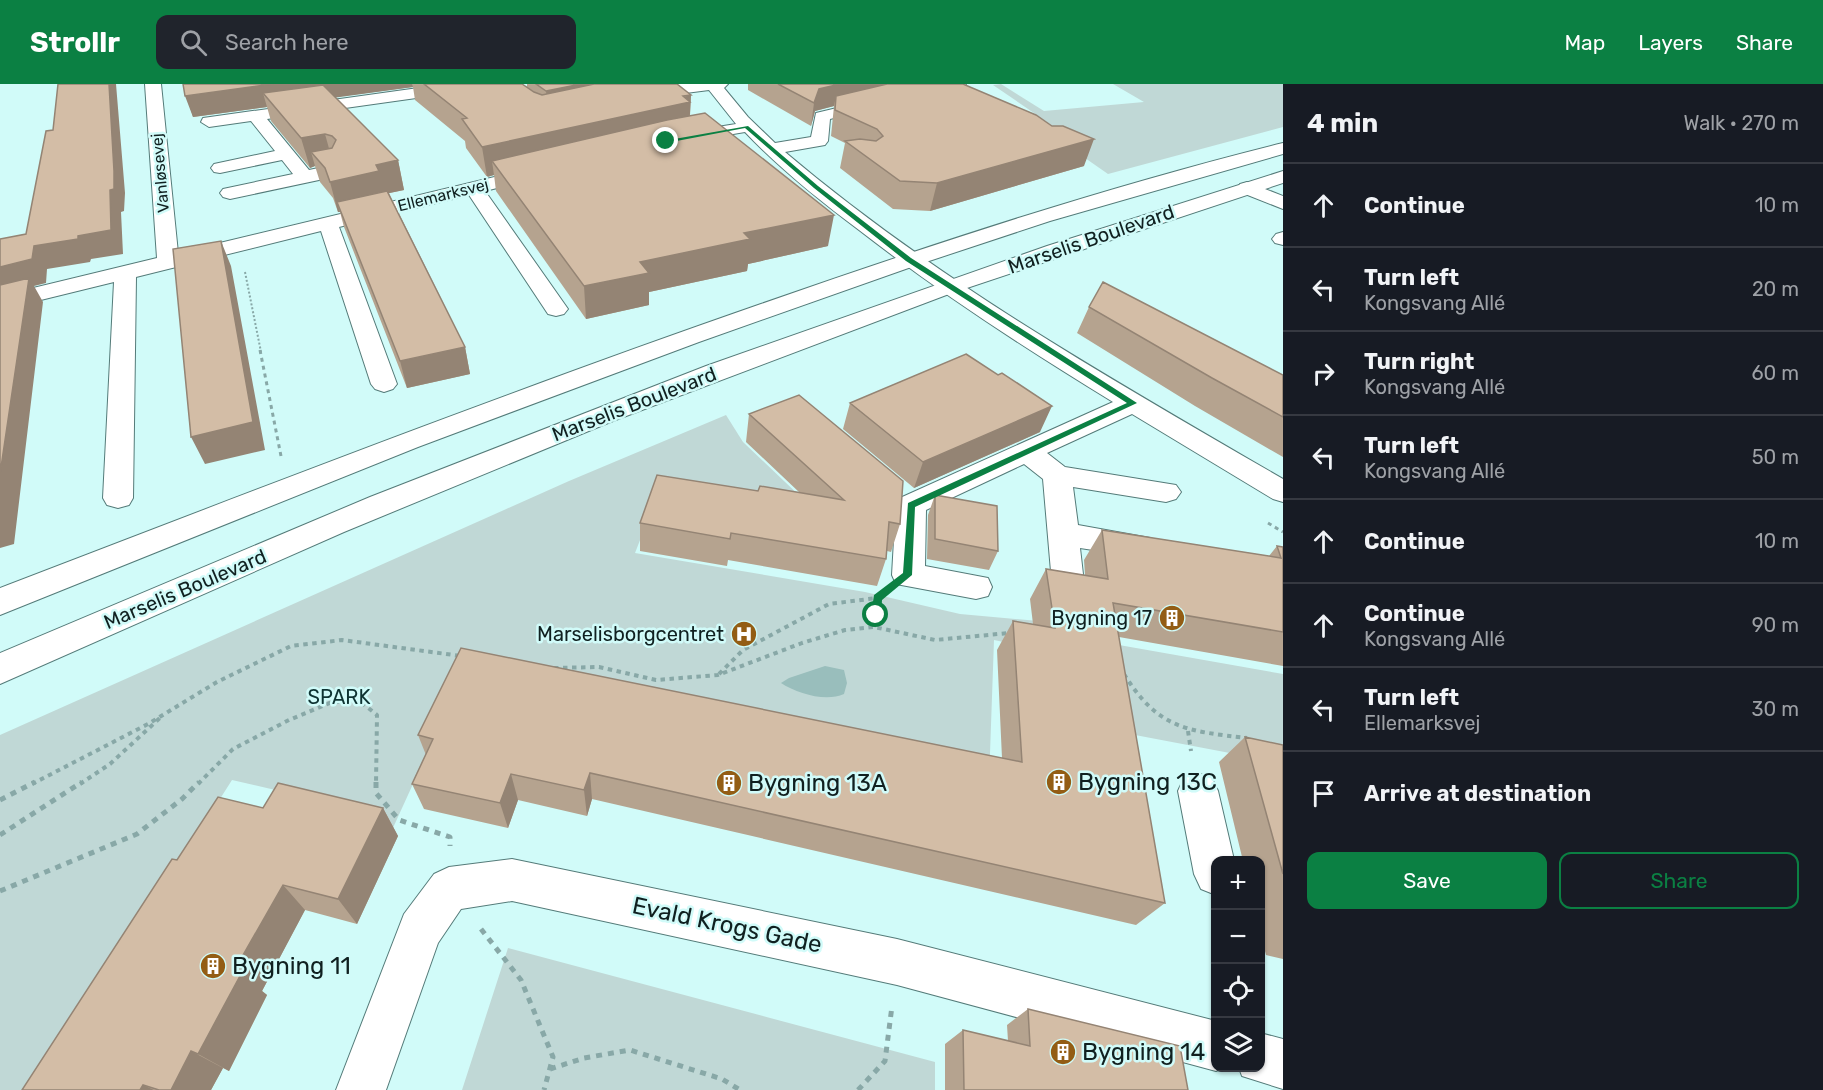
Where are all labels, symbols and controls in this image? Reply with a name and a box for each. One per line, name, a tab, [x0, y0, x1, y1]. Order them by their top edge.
search box	[156, 15, 576, 69]
text: Strollr	[30, 26, 120, 59]
icon: search	[177, 26, 210, 59]
text: Search here	[225, 29, 348, 56]
text: Map	[1564, 30, 1605, 55]
text: Layers	[1638, 30, 1703, 55]
text: Share	[1736, 30, 1793, 55]
text: 4 min	[1307, 108, 1378, 139]
text: Walk · 270 m	[1684, 111, 1799, 135]
route end	[652, 127, 678, 153]
street label: Vanløsevej	[147, 133, 173, 213]
street label: Ellemarksvej	[396, 175, 490, 215]
icon: ahead	[1307, 189, 1340, 222]
text: Continue	[1364, 192, 1465, 219]
text: 10 m	[1755, 193, 1799, 217]
street label: Marselis Boulevard	[1005, 199, 1177, 279]
text: Turn left	[1364, 264, 1459, 291]
icon: left	[1307, 273, 1340, 306]
text: 20 m	[1752, 277, 1799, 301]
text: Kongsvang Allé	[1364, 291, 1505, 315]
text: Turn right	[1364, 348, 1474, 375]
icon: right	[1307, 357, 1340, 390]
text: 60 m	[1752, 361, 1799, 385]
street label: Marselis Boulevard	[548, 362, 720, 446]
text: Kongsvang Allé	[1364, 375, 1505, 399]
text: Turn left	[1364, 432, 1459, 459]
icon: left	[1307, 441, 1340, 474]
text: 50 m	[1752, 445, 1799, 469]
text: Kongsvang Allé	[1364, 459, 1505, 483]
icon: ahead	[1307, 525, 1340, 558]
text: Continue	[1364, 528, 1465, 555]
text: 10 m	[1755, 529, 1799, 553]
street label: Marselis Boulevard	[100, 544, 270, 634]
text: Continue	[1364, 600, 1465, 627]
route start	[862, 601, 888, 627]
building icon: Bygning 17	[1157, 603, 1187, 633]
place label: Bygning 17	[1051, 606, 1152, 630]
icon: ahead	[1307, 609, 1340, 642]
text: 90 m	[1752, 613, 1799, 637]
hospital icon: Marselisborgcentret	[729, 619, 759, 649]
place label: Marselisborgcentret	[537, 622, 724, 646]
text: Kongsvang Allé	[1364, 627, 1505, 651]
text: Turn left	[1364, 684, 1459, 711]
park label: SPARK	[308, 685, 371, 709]
icon: left	[1307, 693, 1340, 726]
text: 30 m	[1752, 697, 1799, 721]
text: Ellemarksvej	[1364, 711, 1480, 735]
building icon: Bygning 13C	[1044, 767, 1074, 797]
building icon: Bygning 13A	[714, 768, 744, 798]
place label: Bygning 13C	[1078, 768, 1217, 796]
place label: Bygning 13A	[748, 769, 887, 797]
icon: arrive	[1307, 777, 1340, 810]
text: Arrive at destination	[1364, 780, 1591, 807]
button: Save	[1307, 852, 1547, 909]
button: Share	[1559, 852, 1799, 909]
map controls	[1211, 856, 1265, 1072]
button: +	[1211, 856, 1265, 910]
street label: Evald Krogs Gade	[630, 891, 824, 959]
button: −	[1211, 910, 1265, 964]
building icon: Bygning 11	[198, 951, 228, 981]
place label: Bygning 11	[232, 952, 351, 980]
button: locate	[1211, 964, 1265, 1018]
button: layers	[1211, 1018, 1265, 1072]
building icon: Bygning 14	[1048, 1037, 1078, 1067]
place label: Bygning 14	[1082, 1038, 1206, 1066]

